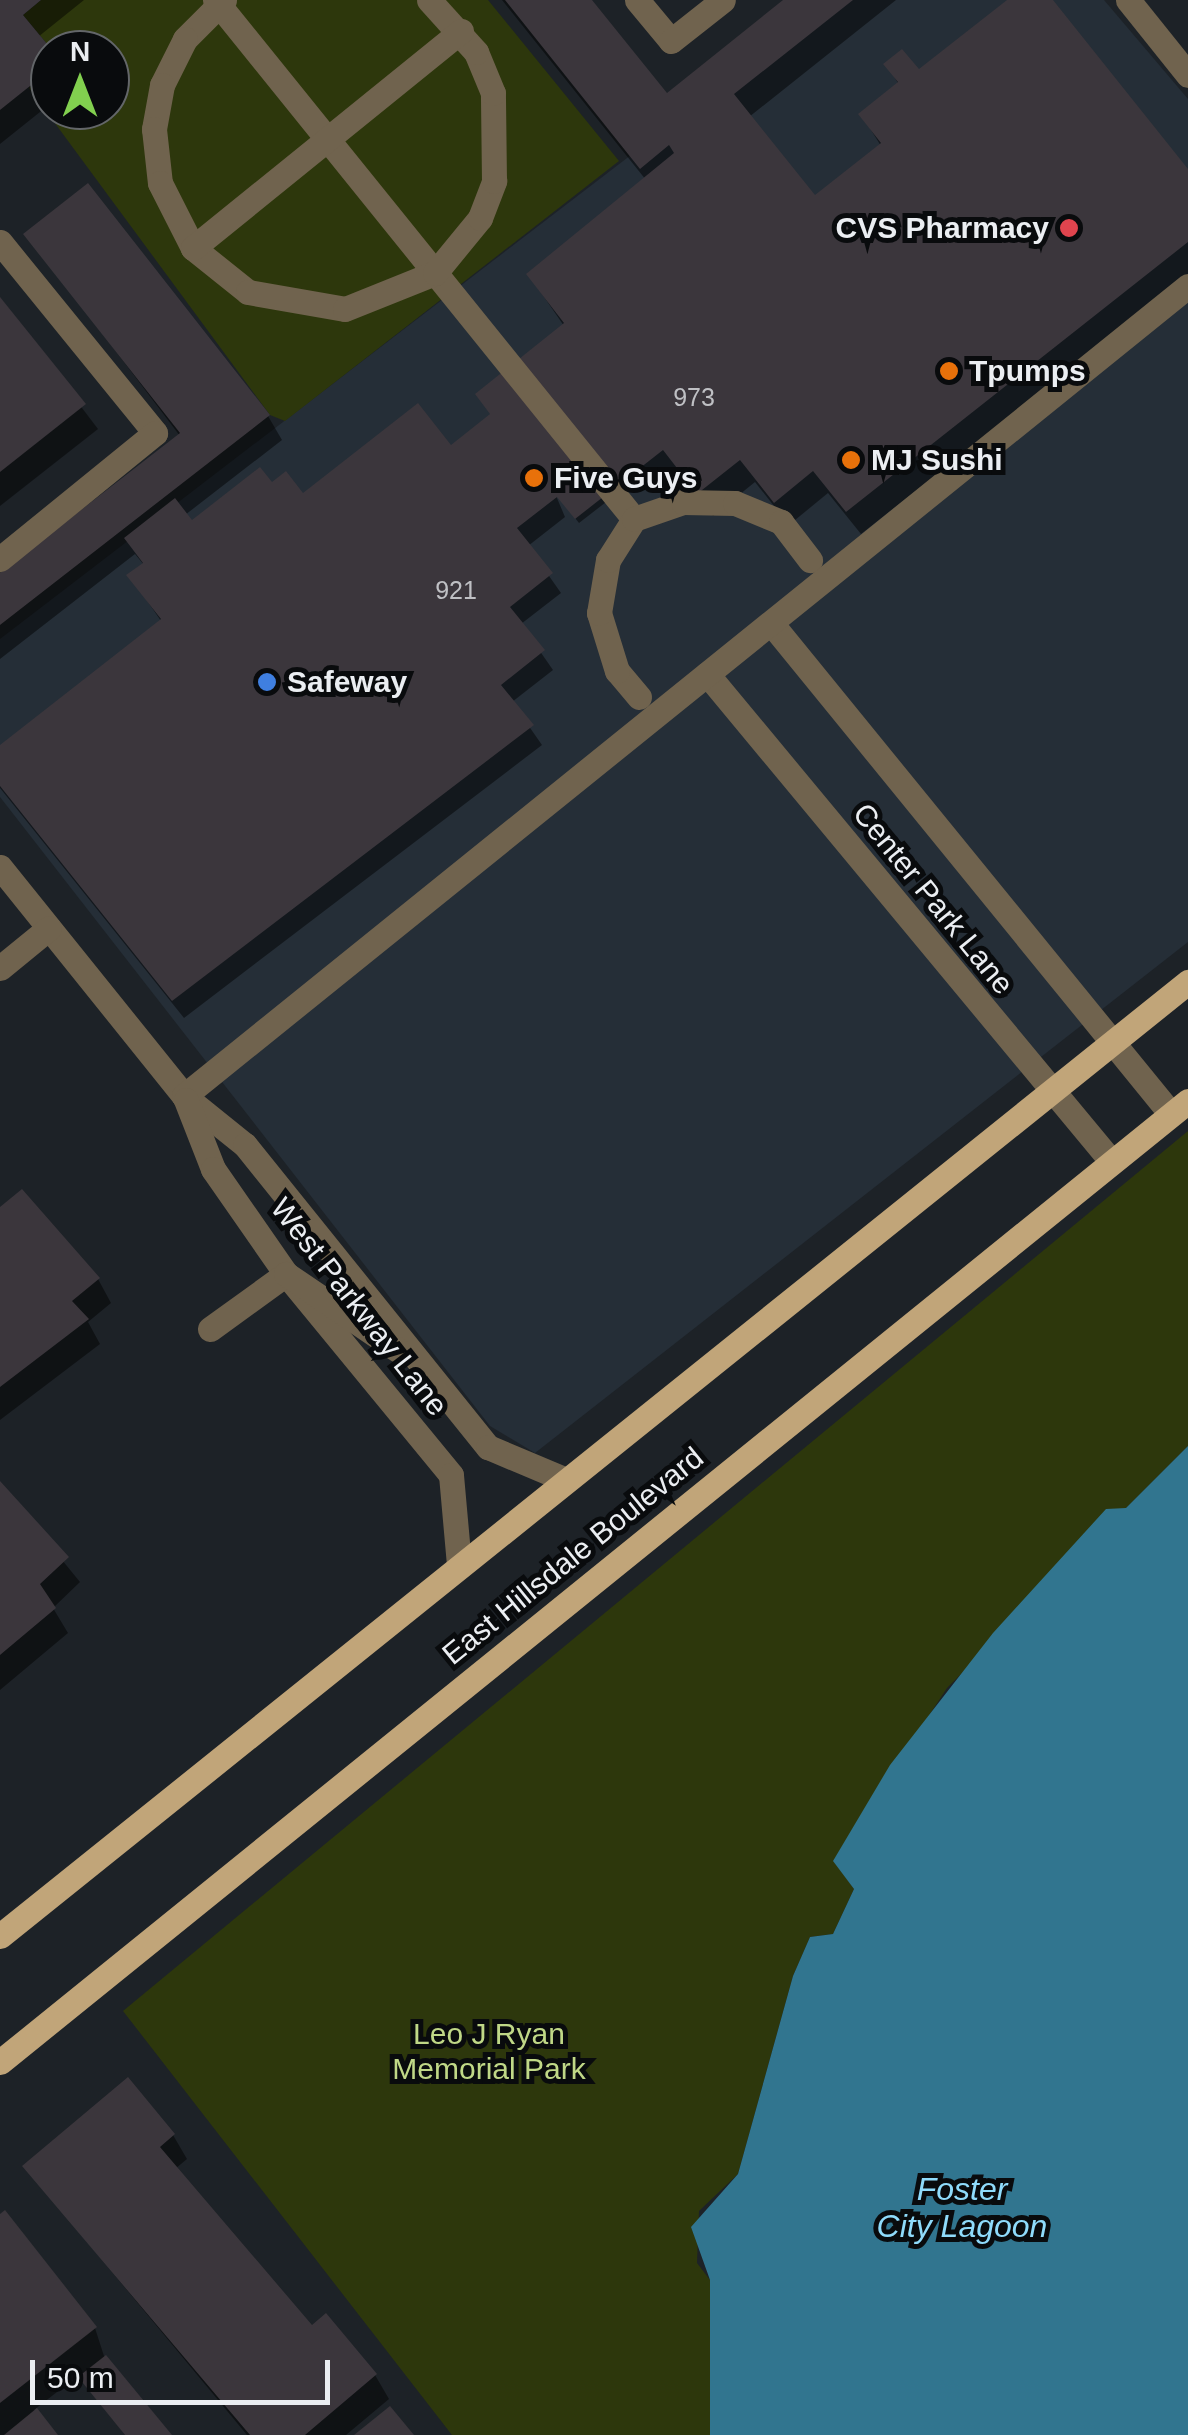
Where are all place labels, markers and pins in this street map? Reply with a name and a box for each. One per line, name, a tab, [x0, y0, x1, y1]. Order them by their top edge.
place label: CVS Pharmacy	[836, 210, 1049, 246]
marker: CVS Pharmacy	[1058, 217, 1080, 239]
place label: Tpumps	[969, 353, 1086, 389]
marker: Tpumps	[938, 360, 960, 382]
place label: MJ Sushi	[871, 442, 1003, 478]
marker: MJ Sushi	[840, 449, 862, 471]
place label: Five Guys	[554, 460, 697, 496]
marker: Five Guys	[523, 467, 545, 489]
place label: Safeway	[287, 664, 407, 700]
marker: Safeway	[256, 671, 278, 693]

